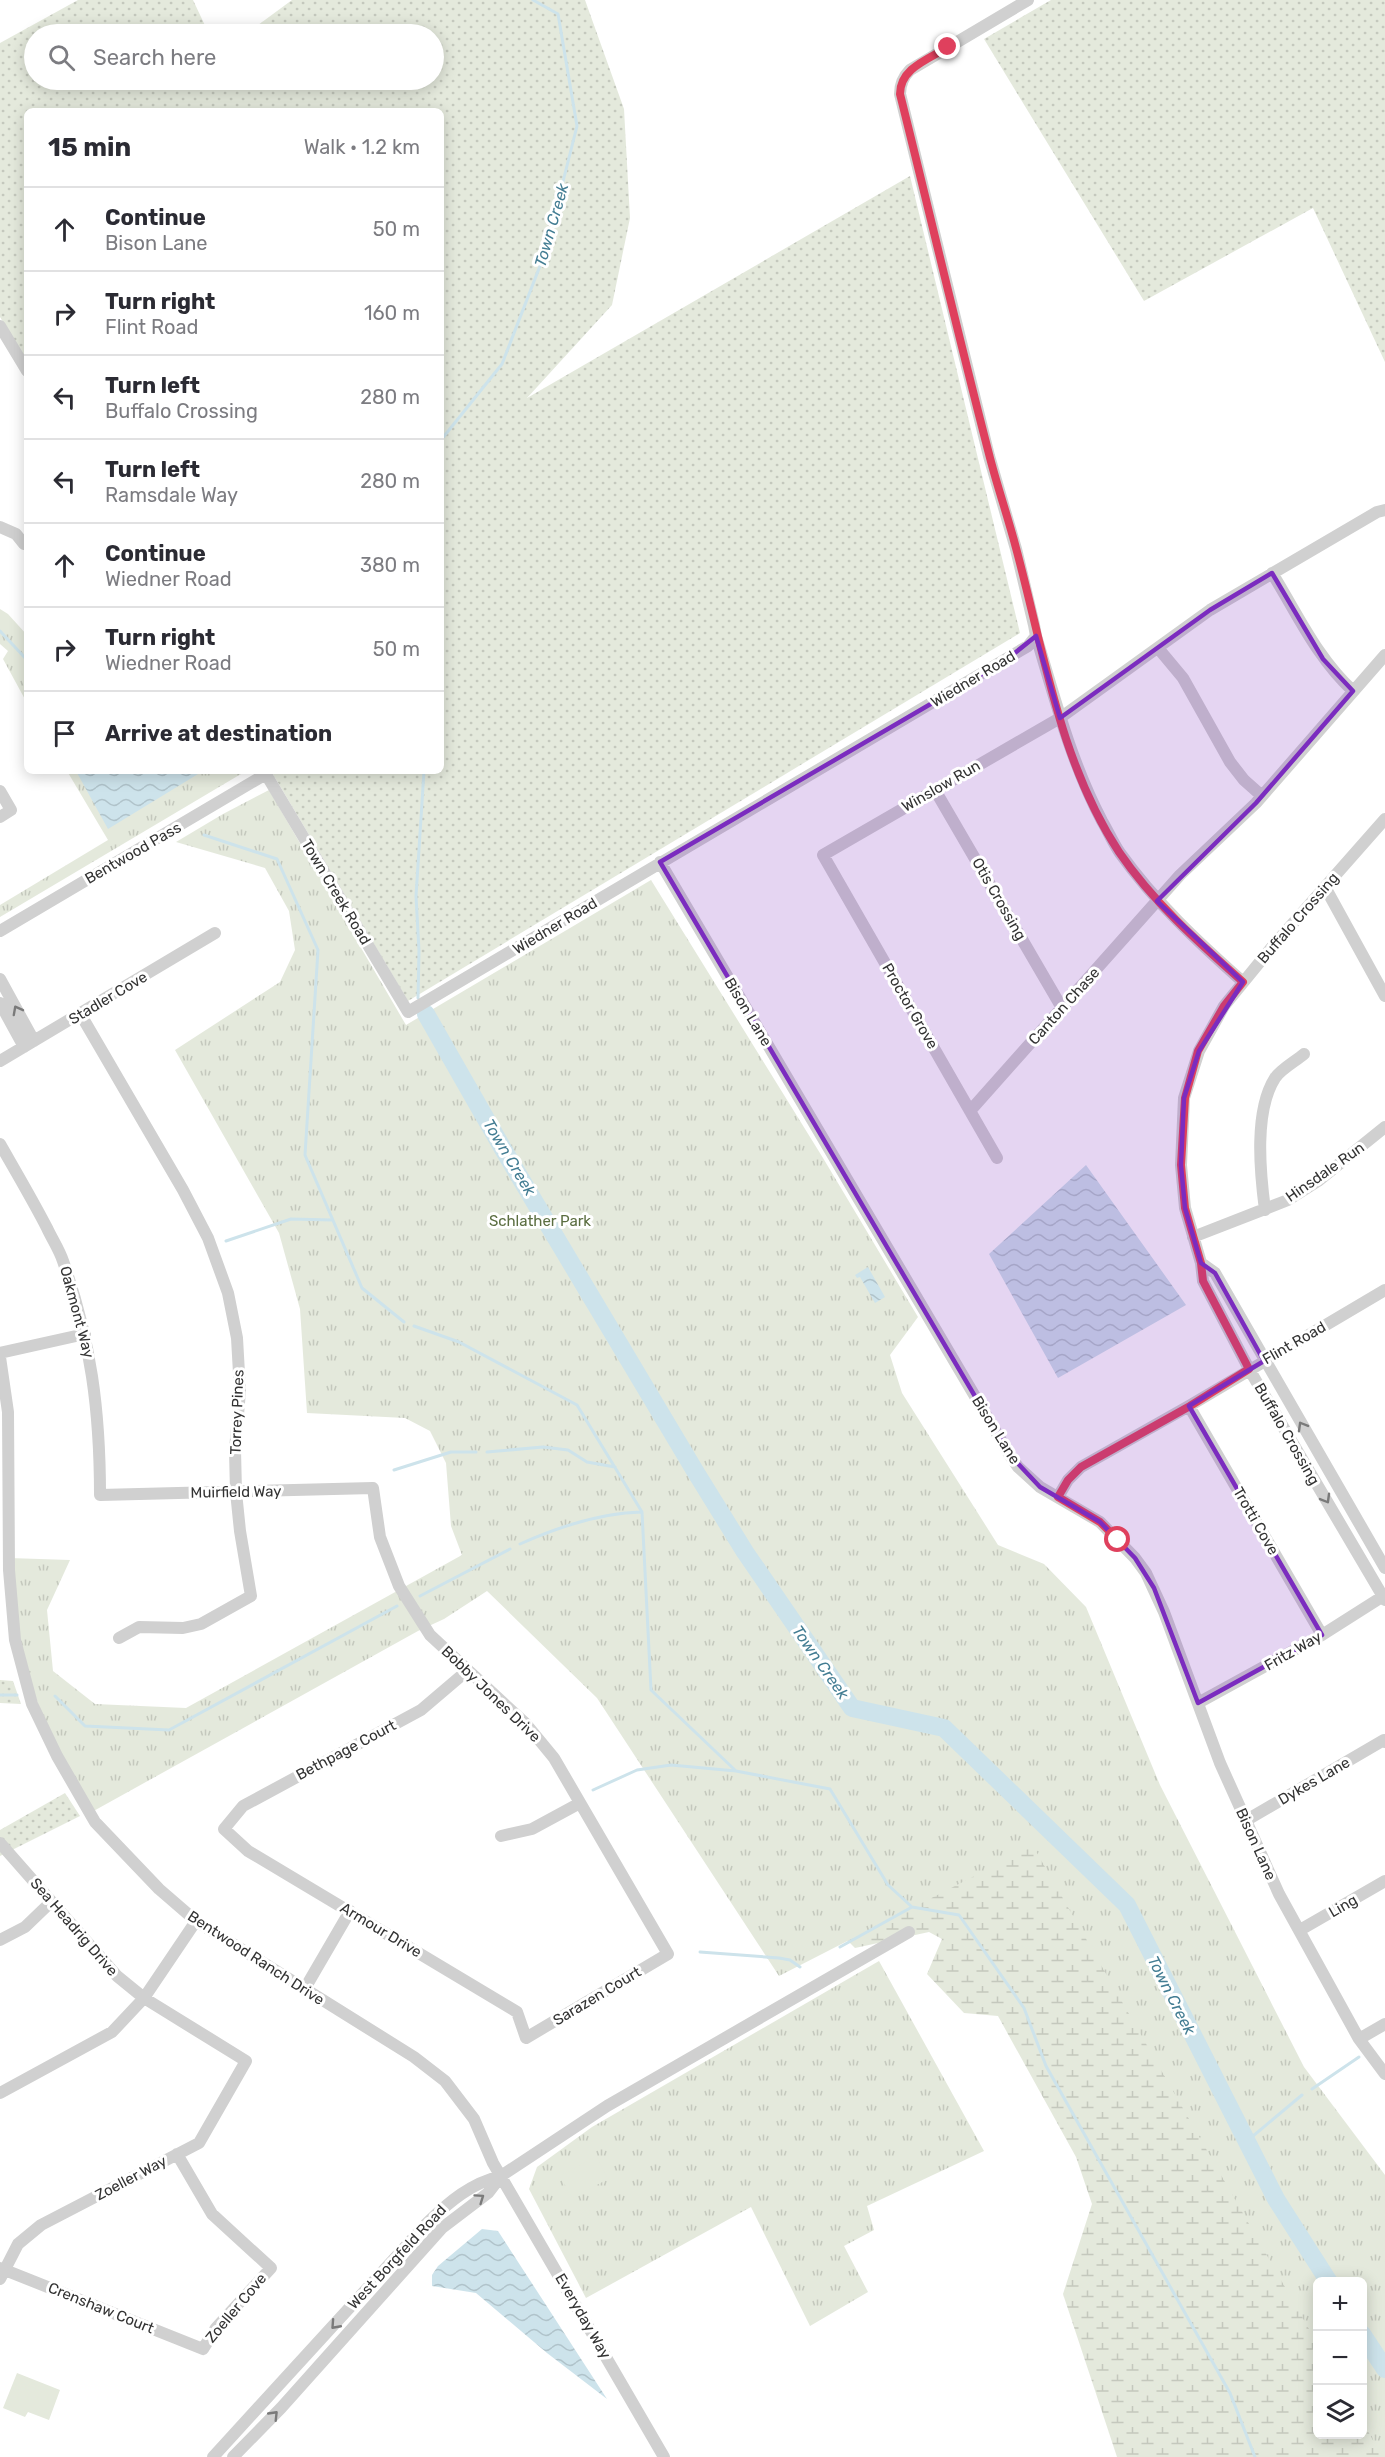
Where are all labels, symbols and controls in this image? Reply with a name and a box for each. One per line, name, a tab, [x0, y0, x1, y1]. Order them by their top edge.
search box	[24, 24, 444, 90]
route end	[934, 33, 960, 59]
icon: search	[45, 41, 78, 74]
text: Search here	[93, 44, 216, 71]
text: 15 min	[48, 132, 131, 163]
text: Walk · 1.2 km	[304, 135, 420, 159]
water label: Town Creek	[530, 180, 573, 269]
text: Continue	[105, 204, 206, 231]
icon: ahead	[48, 213, 81, 246]
text: 50 m	[373, 217, 420, 241]
text: Bison Lane	[105, 231, 208, 255]
text: Turn right	[105, 288, 215, 315]
icon: right	[48, 297, 81, 330]
text: 160 m	[364, 301, 420, 325]
text: Flint Road	[105, 315, 198, 339]
text: Turn left	[105, 372, 200, 399]
icon: left	[48, 381, 81, 414]
text: 280 m	[360, 385, 420, 409]
text: Buffalo Crossing	[105, 399, 258, 423]
text: Turn left	[105, 456, 200, 483]
icon: left	[48, 465, 81, 498]
text: 280 m	[360, 469, 420, 493]
text: Ramsdale Way	[105, 483, 238, 507]
text: Continue	[105, 540, 206, 567]
icon: ahead	[48, 549, 81, 582]
text: 380 m	[360, 553, 420, 577]
text: Wiedner Road	[105, 567, 232, 591]
text: Turn right	[105, 624, 215, 651]
icon: right	[48, 633, 81, 666]
text: 50 m	[373, 637, 420, 661]
street label: Wiedner Road	[928, 647, 1018, 711]
text: Wiedner Road	[105, 651, 232, 675]
icon: arrive	[48, 717, 81, 750]
text: Arrive at destination	[105, 720, 332, 747]
street label: Winslow Run	[899, 756, 983, 816]
street label: Bentwood Pass	[82, 818, 185, 888]
street label: Town Creek Road	[297, 836, 375, 948]
street label: Otis Crossing	[968, 855, 1030, 943]
street label: Buffalo Crossing	[1254, 869, 1342, 967]
street label: Wiedner Road	[510, 894, 600, 958]
street label: Proctor Grove	[878, 960, 942, 1052]
street label: Canton Chase	[1025, 964, 1103, 1048]
street label: Stadler Cove	[66, 968, 150, 1028]
street label: Bison Lane	[720, 974, 776, 1050]
one-way arrow	[13, 1006, 24, 1016]
water label: Town Creek	[479, 1115, 540, 1200]
street label: Hinsdale Run	[1282, 1138, 1368, 1206]
park label: Schlather Park	[489, 1212, 591, 1230]
street label: Oakmont Way	[56, 1264, 98, 1360]
street label: Flint Road	[1259, 1318, 1329, 1368]
street label: Torrey Pines	[227, 1369, 247, 1455]
street label: Buffalo Crossing	[1251, 1380, 1323, 1488]
street label: Bison Lane	[968, 1393, 1024, 1467]
one-way arrow	[1298, 1422, 1310, 1433]
street label: Muirfield Way	[190, 1482, 282, 1502]
street label: Trotti Cove	[1229, 1484, 1283, 1558]
one-way arrow	[1318, 1493, 1330, 1503]
route start	[1104, 1526, 1130, 1552]
water label: Town Creek	[788, 1622, 853, 1704]
street label: Fritz Way	[1261, 1627, 1325, 1675]
street label: Bobby Jones Drive	[438, 1642, 544, 1746]
street label: Bethpage Court	[293, 1716, 399, 1784]
street label: Dykes Lane	[1275, 1753, 1353, 1809]
street label: Bison Lane	[1232, 1805, 1280, 1883]
street label: Sea Headrig Drive	[27, 1874, 121, 1980]
street label: Ling	[1325, 1891, 1361, 1921]
street label: Armour Drive	[337, 1899, 425, 1961]
street label: Bentwood Ranch Drive	[184, 1907, 328, 2009]
water label: Town Creek	[1144, 1953, 1200, 2039]
street label: Sarazen Court	[550, 1963, 644, 2029]
street label: Zoeller Way	[92, 2152, 170, 2204]
one-way arrow	[474, 2194, 485, 2205]
street label: West Borgfeld Road	[344, 2201, 450, 2313]
street label: Zoeller Cove	[202, 2270, 270, 2346]
street label: Everyday Way	[551, 2270, 615, 2362]
map controls	[1313, 2277, 1367, 2439]
button: +	[1313, 2277, 1367, 2331]
street label: Crenshaw Court	[45, 2279, 157, 2337]
one-way arrow	[331, 2318, 342, 2329]
button: −	[1313, 2331, 1367, 2385]
button: layers	[1313, 2385, 1367, 2439]
one-way arrow	[267, 2412, 278, 2423]

